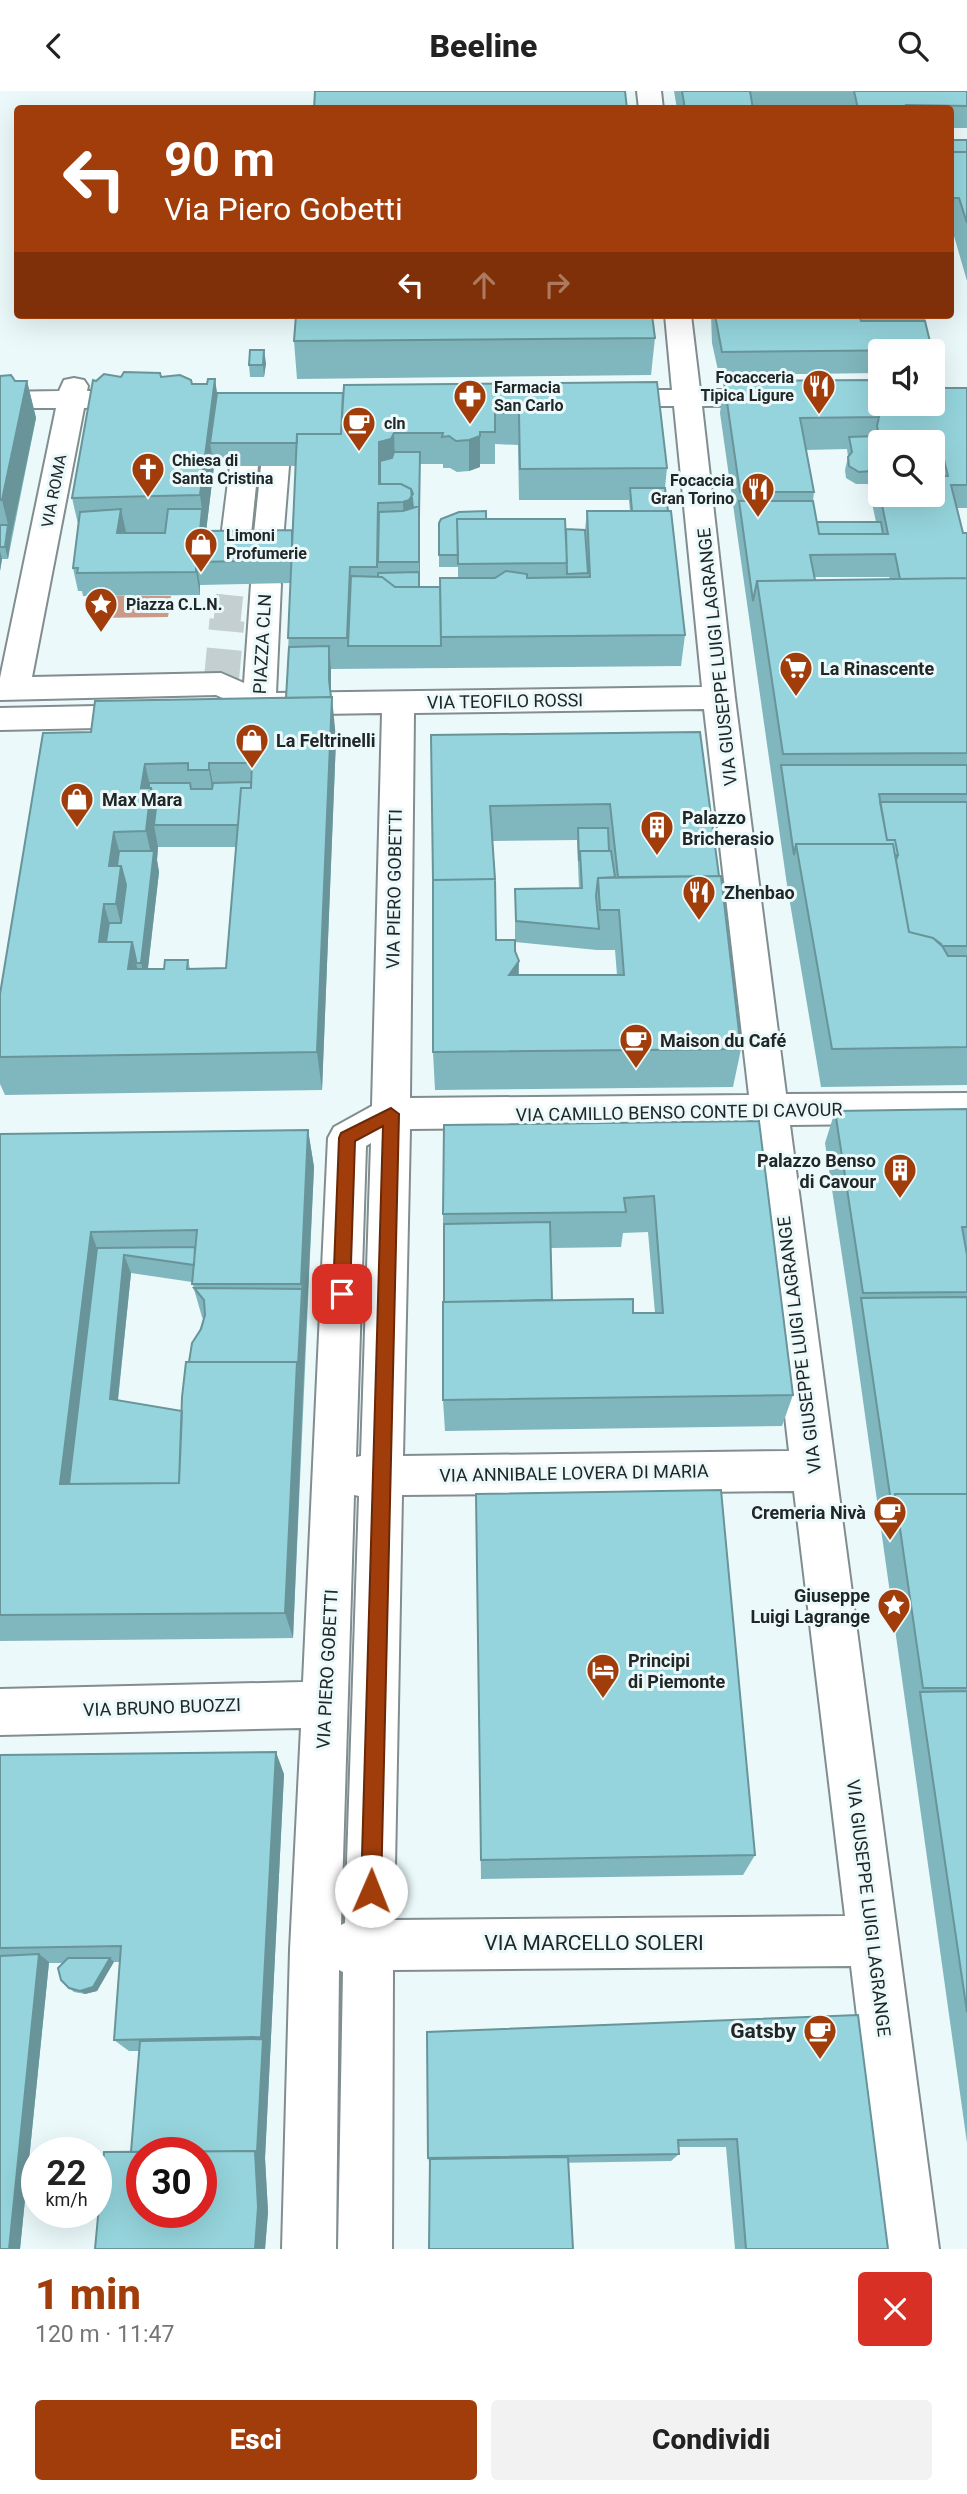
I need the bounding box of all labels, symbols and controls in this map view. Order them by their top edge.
icon: back [35,27,73,65]
text: Beeline [430,27,537,65]
icon: search [894,27,932,65]
text: 90 m [164,131,275,188]
icon: left [49,133,140,224]
text: Via Piero Gobetti [164,190,403,228]
icon: left [392,266,430,304]
icon: ahead [465,266,503,304]
icon: right [538,266,576,304]
map controls [868,339,945,507]
button: sound [868,339,945,416]
restaurant icon: Focacceria Tipica Ligure [800,367,838,416]
place label: Focacceria Tipica Ligure [700,368,794,405]
pharmacy icon: Farmacia San Carlo [451,377,489,426]
place label: Farmacia San Carlo [494,378,564,415]
cafe icon: cln [340,404,378,453]
place label: cln [384,414,406,433]
button: search [868,430,945,507]
church icon: Chiesa di Santa Cristina [129,450,167,499]
place label: Chiesa di Santa Cristina [172,451,274,488]
street label: VIA ROMA [38,452,71,529]
restaurant icon: Focaccia Gran Torino [739,470,777,519]
place label: Focaccia Gran Torino [651,471,734,508]
shop icon: Limoni Profumerie [182,525,220,574]
place label: Limoni Profumerie [226,526,307,563]
street label: VIA GIUSEPPE LUIGI LAGRANGE [693,527,741,787]
place icon: Piazza C.L.N. [82,585,120,634]
street label: PIAZZA CLN [249,593,275,695]
place label: Piazza C.L.N. [126,595,222,614]
supermarket icon: La Rinascente [777,649,815,698]
place label: La Rinascente [820,658,934,679]
street label: VIA TEOFILO ROSSI [427,689,583,713]
shop icon: La Feltrinelli [233,721,271,770]
place label: La Feltrinelli [276,730,376,751]
shop icon: Max Mara [58,780,96,829]
place label: Max Mara [102,789,183,810]
place label: Palazzo Bricherasio [682,807,774,849]
building icon: Palazzo Bricherasio [638,808,676,857]
street label: VIA PIERO GOBETTI [382,809,406,969]
restaurant icon: Zhenbao [680,873,718,922]
place label: Zhenbao [724,882,795,903]
cafe icon: Maison du Café [617,1021,655,1070]
place label: Maison du Café [660,1030,786,1051]
street label: VIA CAMILLO BENSO CONTE DI CAVOUR [515,1099,843,1125]
place label: Palazzo Benso di Cavour [757,1150,876,1192]
building icon: Palazzo Benso di Cavour [881,1151,919,1200]
street label: VIA GIUSEPPE LUIGI LAGRANGE [773,1215,825,1475]
pin [312,1264,372,1324]
icon: arrive [323,1275,361,1313]
street label: VIA ANNIBALE LOVERA DI MARIA [439,1460,709,1486]
cafe icon: Cremeria Nivà [871,1493,909,1542]
place label: Cremeria Nivà [751,1502,866,1523]
place label: Giuseppe Luigi Lagrange [750,1585,870,1627]
place icon: Giuseppe Luigi Lagrange [875,1586,913,1635]
street label: VIA PIERO GOBETTI [312,1589,342,1749]
place label: Principi di Piemonte [628,1650,725,1692]
hotel icon: Principi di Piemonte [584,1651,622,1700]
street label: VIA BRUNO BUOZZI [83,1694,241,1720]
street label: VIA GIUSEPPE LUIGI LAGRANGE [843,1778,895,2038]
position arrow [334,1854,408,1928]
street label: VIA MARCELLO SOLERI [484,1931,704,1955]
cafe icon: Gatsby [801,2012,839,2061]
place label: Gatsby [730,2019,796,2043]
speed limit sign: 30 [126,2137,217,2228]
text: 22 [46,2153,87,2194]
text: km/h [45,2189,88,2210]
text: 1 min [35,2270,141,2319]
button: close [858,2272,932,2346]
text: 120 m · 11:47 [35,2321,174,2348]
button: Esci [35,2400,477,2480]
button: Condividi [491,2400,932,2480]

